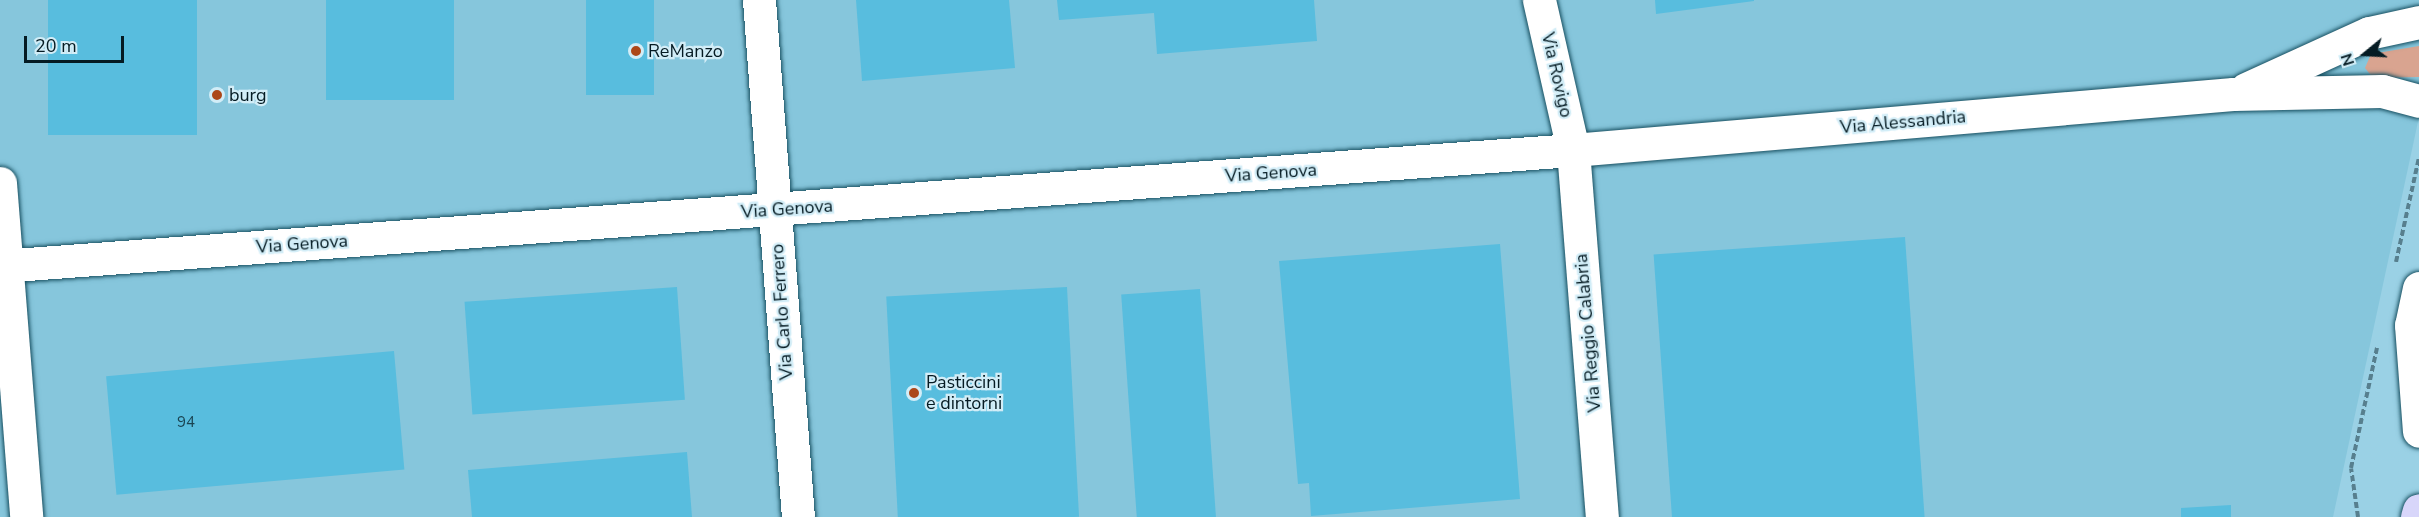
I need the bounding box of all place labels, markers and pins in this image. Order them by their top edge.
place label: ReManzo [648,40,723,62]
marker: ReManzo [629,44,643,58]
place label: burg [229,84,266,106]
marker: burg [210,88,224,102]
place label: Pasticcini e dintorni [926,372,1002,415]
marker: Pasticcini e dintorni [907,386,921,400]

